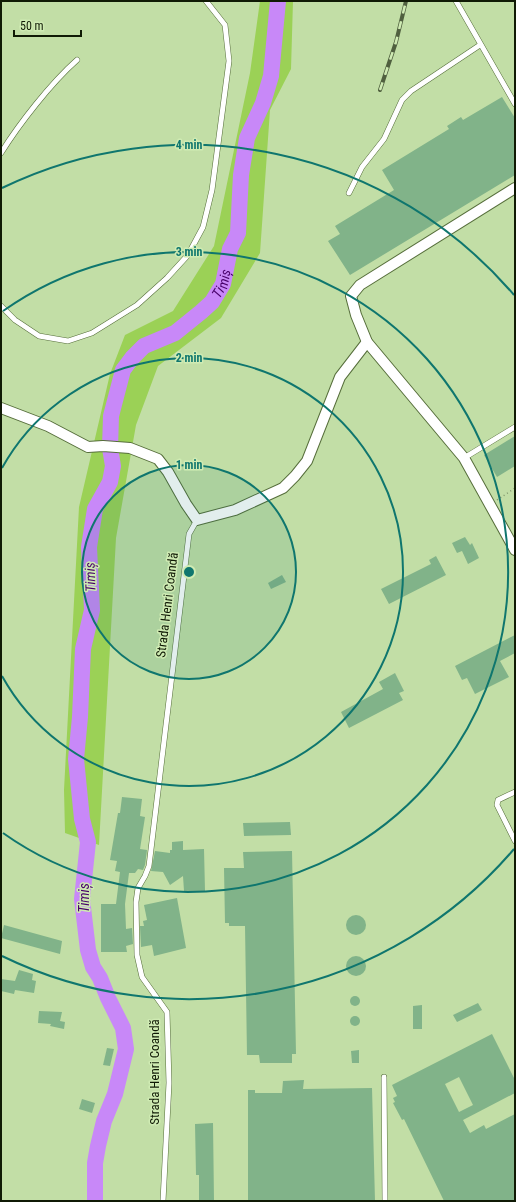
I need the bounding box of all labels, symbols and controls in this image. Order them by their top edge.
scale bar [14,12,81,38]
text: 50 m [20,19,44,33]
text: 4 min [176,138,202,152]
text: 3 min [176,245,202,259]
water label: Timiș [208,268,235,301]
text: 2 min [176,351,202,365]
text: 1 min [176,458,202,472]
street label: Strada Henri Coandă [153,552,181,658]
water label: Timiș [81,562,100,592]
centre of rings [182,565,196,579]
water label: Timiș [76,883,93,913]
street label: Strada Henri Coandă [147,1019,162,1125]

